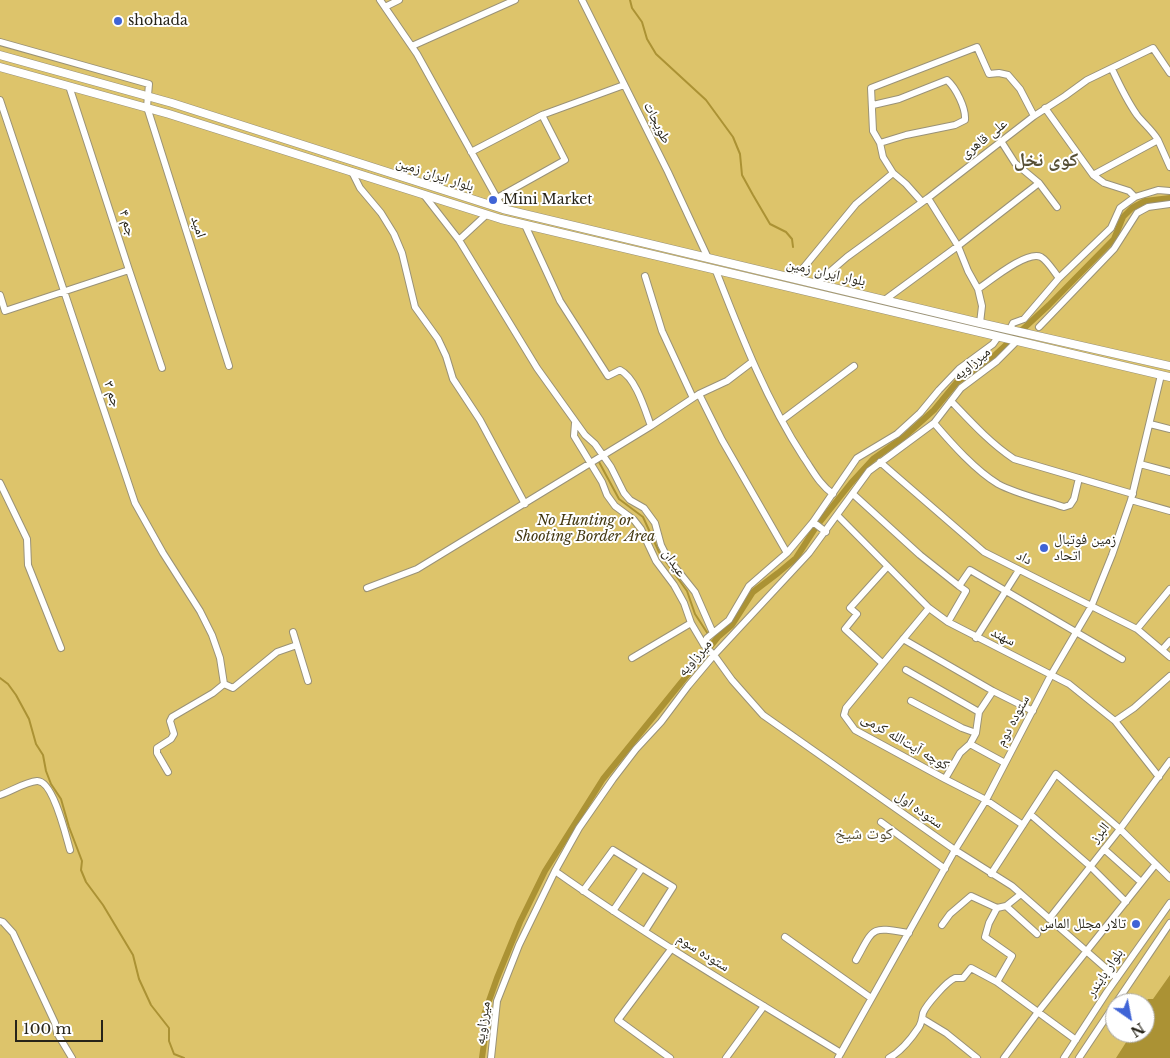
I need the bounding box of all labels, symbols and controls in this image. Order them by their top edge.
place label: shohada [128,13,188,29]
marker: shohada [112,15,124,27]
street label: طویجات [639,99,675,147]
street label: علی قاهری [957,115,1011,163]
district label: کوی نخل [1014,150,1078,172]
street label: بلوار ایران زمین [394,155,476,195]
place label: Mini Market [503,192,593,208]
marker: Mini Market [487,194,499,206]
street label: جم ۴ [115,208,139,238]
street label: امید [187,214,209,240]
street label: بلوار ایران زمین [785,256,867,290]
street label: میرزاویه [950,344,994,384]
street label: جم ۳ [100,379,124,409]
park label: No Hunting or Shooting Border Area [515,513,655,546]
place label: زمین فوتبال اتحاد [1054,532,1116,564]
marker: زمین فوتبال اتحاد [1038,542,1050,554]
street label: عیدان [659,546,689,580]
street label: داد [1014,547,1034,569]
street label: سهند [988,624,1018,650]
street label: میرزاویه [674,636,716,680]
street label: ستوده دوم [993,693,1033,749]
street label: کوچه آیت‌الله کرمی [858,710,952,774]
street label: ستوده اول [892,787,946,833]
street label: البرز [1087,819,1113,847]
district label: کوت شیخ [835,824,893,844]
place label: تالار مجلل الماس [1040,916,1126,932]
marker: تالار مجلل الماس [1130,918,1142,930]
street label: ستوده سوم [674,930,732,976]
street label: بلوار بایندر [1083,946,1127,1000]
north arrow [1105,993,1155,1043]
street label: میرزاویه [472,1000,494,1046]
scale bar [18,1010,105,1042]
text: 100 m [23,1019,72,1038]
text: N [1127,1019,1148,1041]

